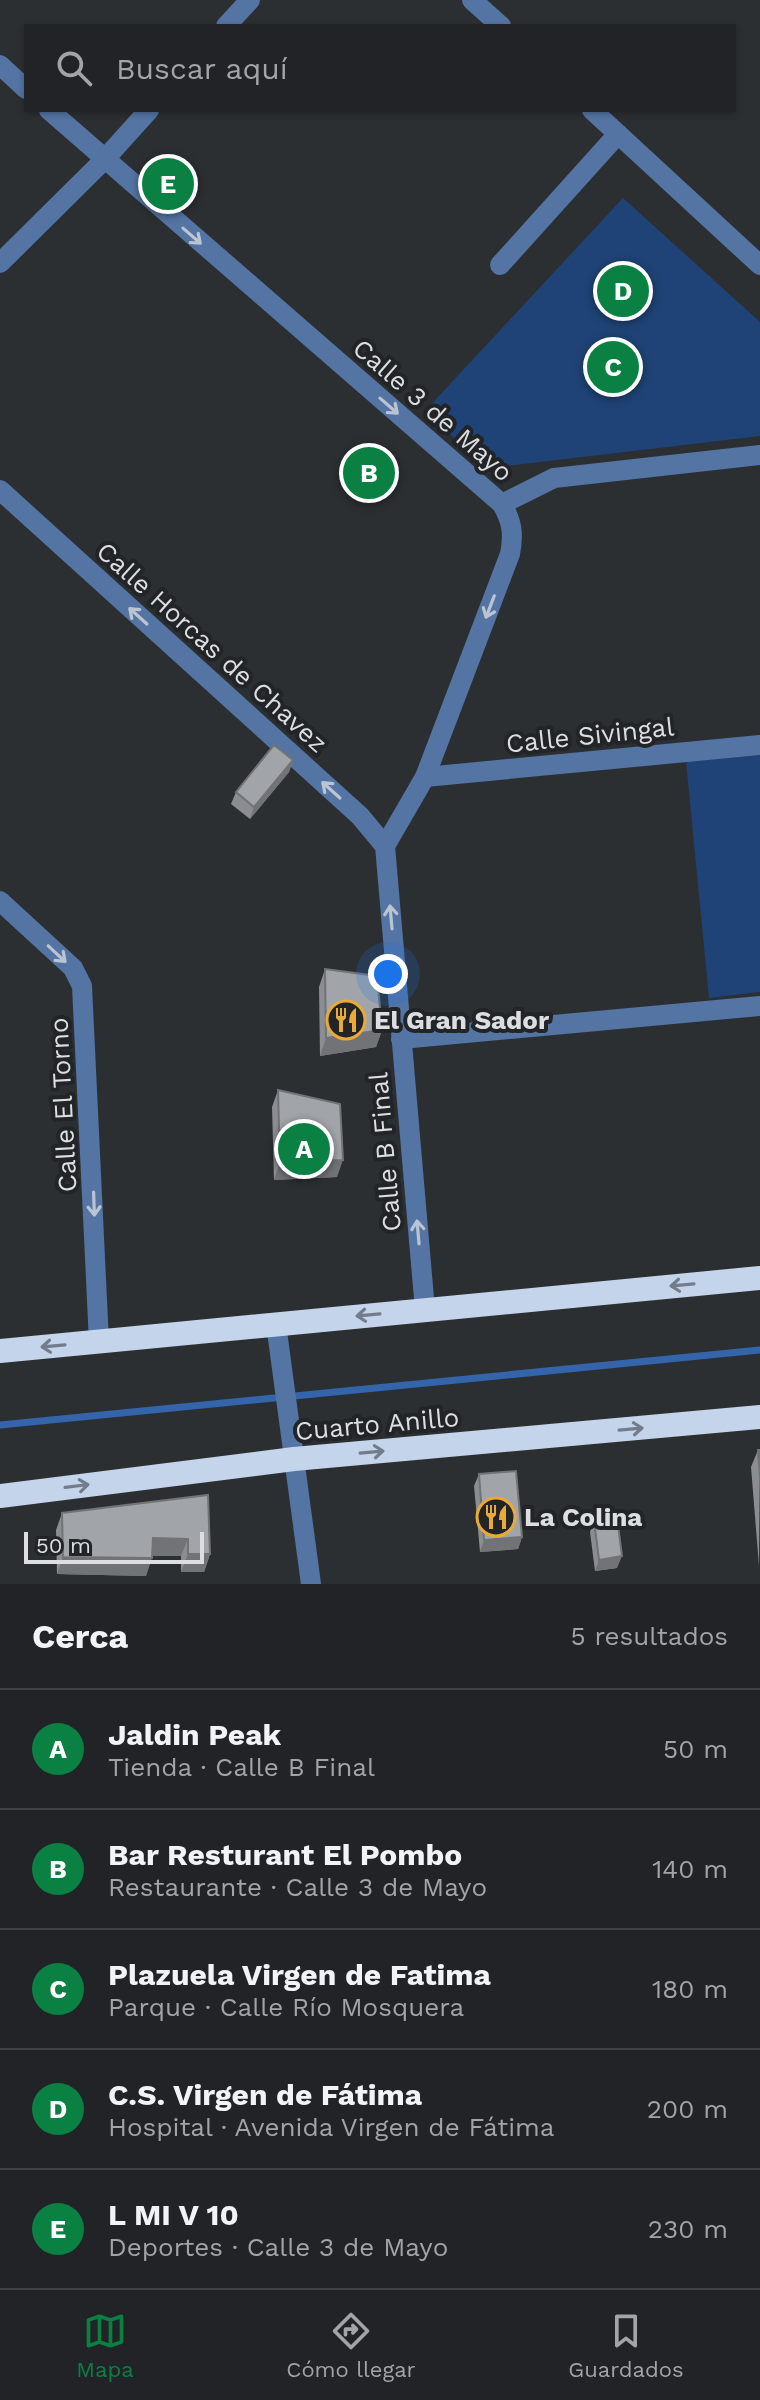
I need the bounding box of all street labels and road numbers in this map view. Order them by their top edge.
street label: Calle 3 de Mayo [347,333,519,487]
street label: Calle Horcas de Chavez [91,536,333,758]
street label: Calle Sivingal [504,711,676,759]
street label: Calle El Torno [43,1017,83,1193]
street label: Calle B Final [363,1071,407,1233]
street label: Cuarto Anillo [294,1402,460,1446]

